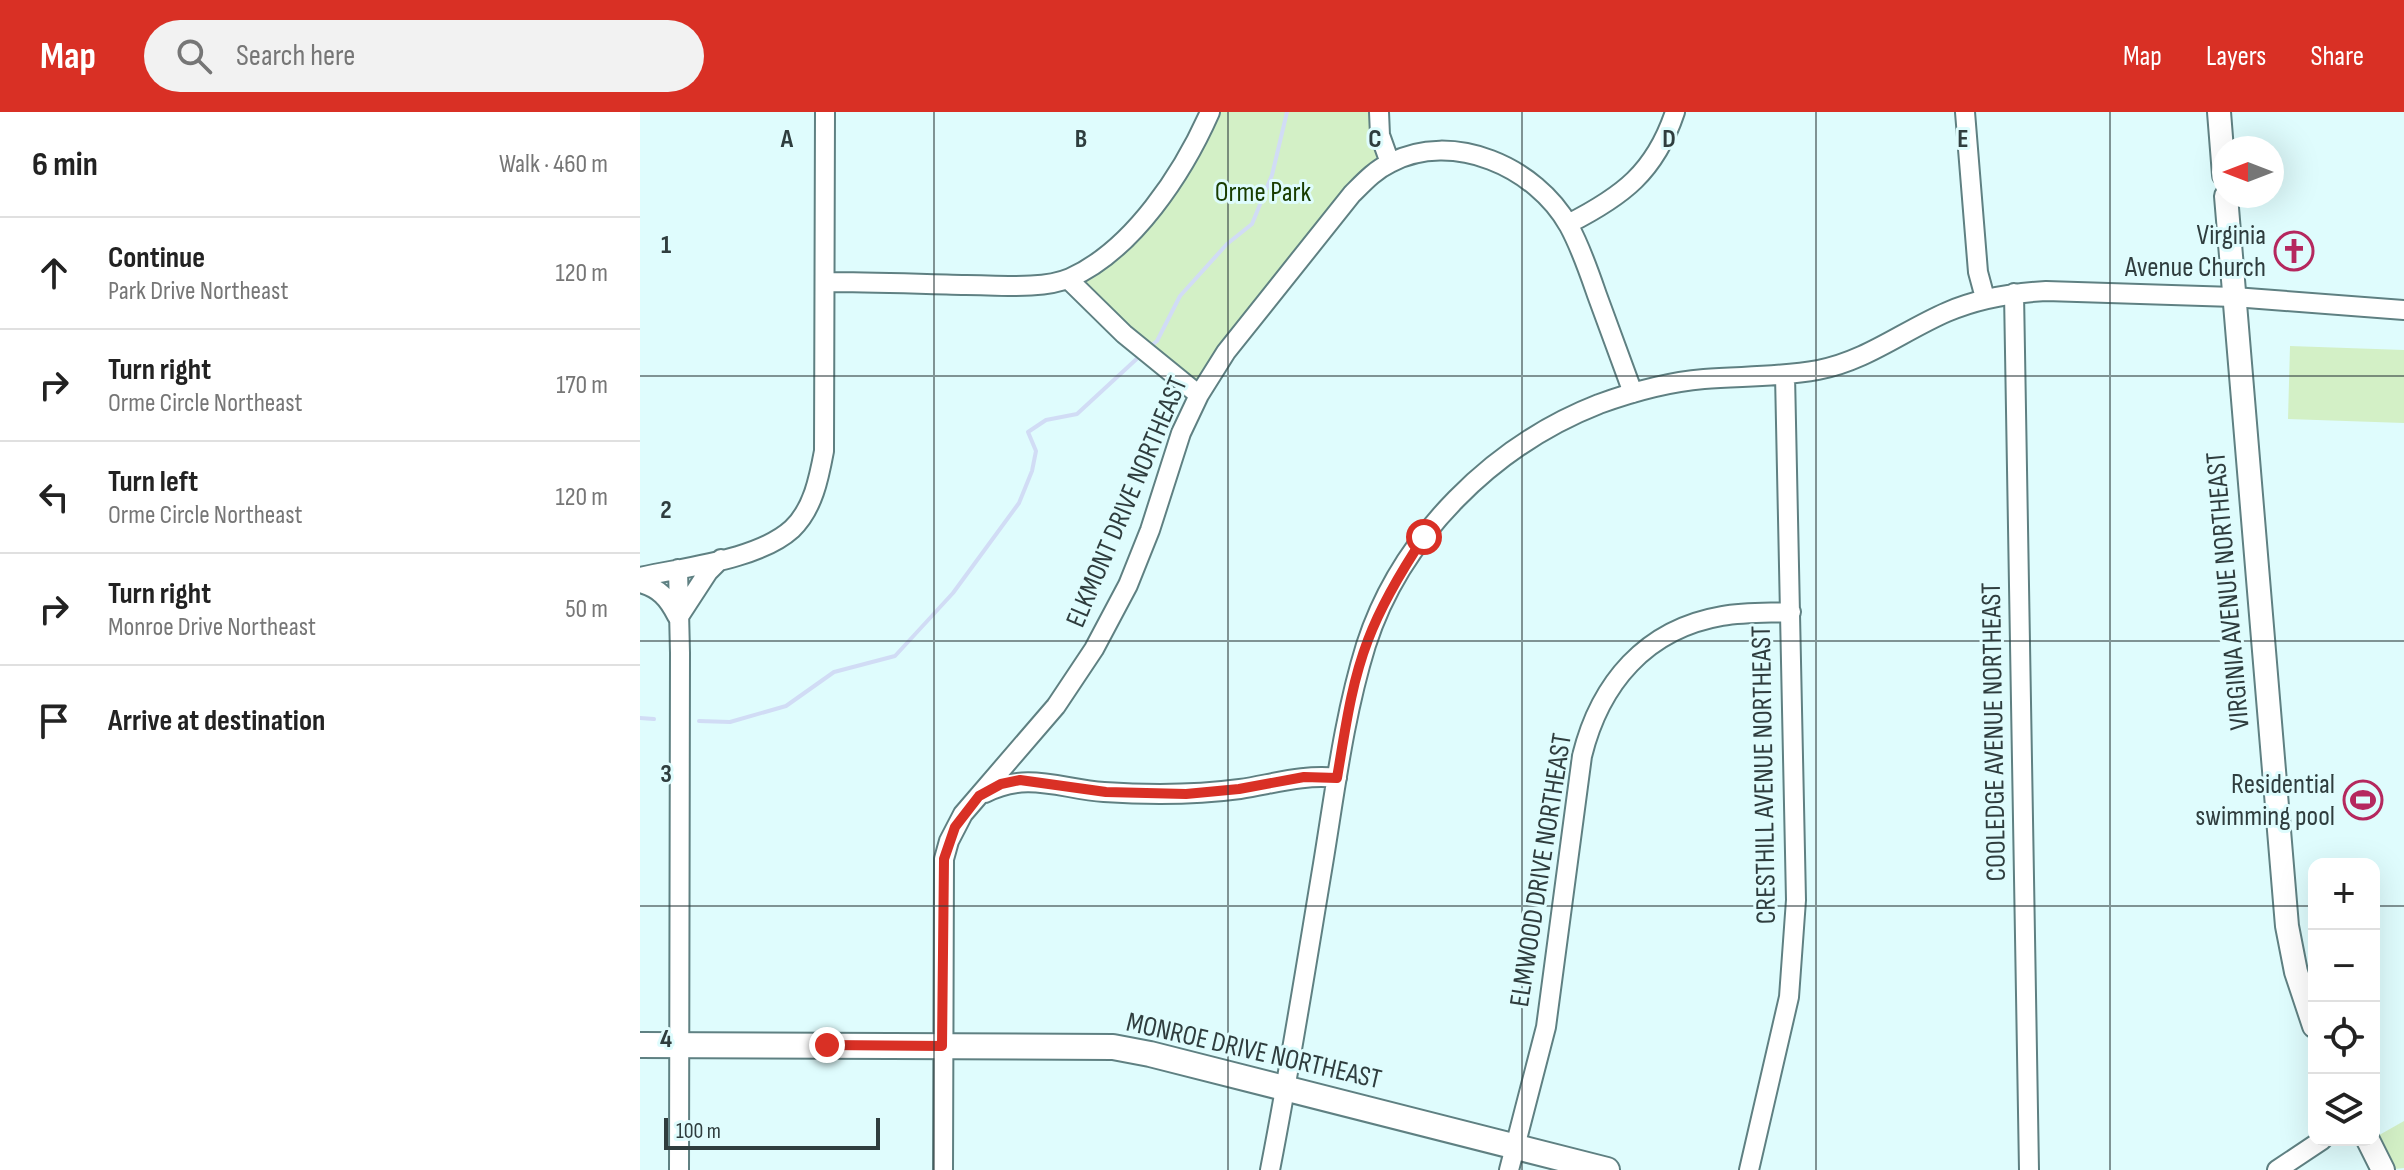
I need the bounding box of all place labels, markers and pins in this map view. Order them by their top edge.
place label: Virginia Avenue Church [2124,219,2266,284]
church icon: Virginia Avenue Church [2273,230,2315,272]
place label: Residential swimming pool [2195,768,2335,833]
sports icon: Residential swimming pool [2342,779,2384,821]

